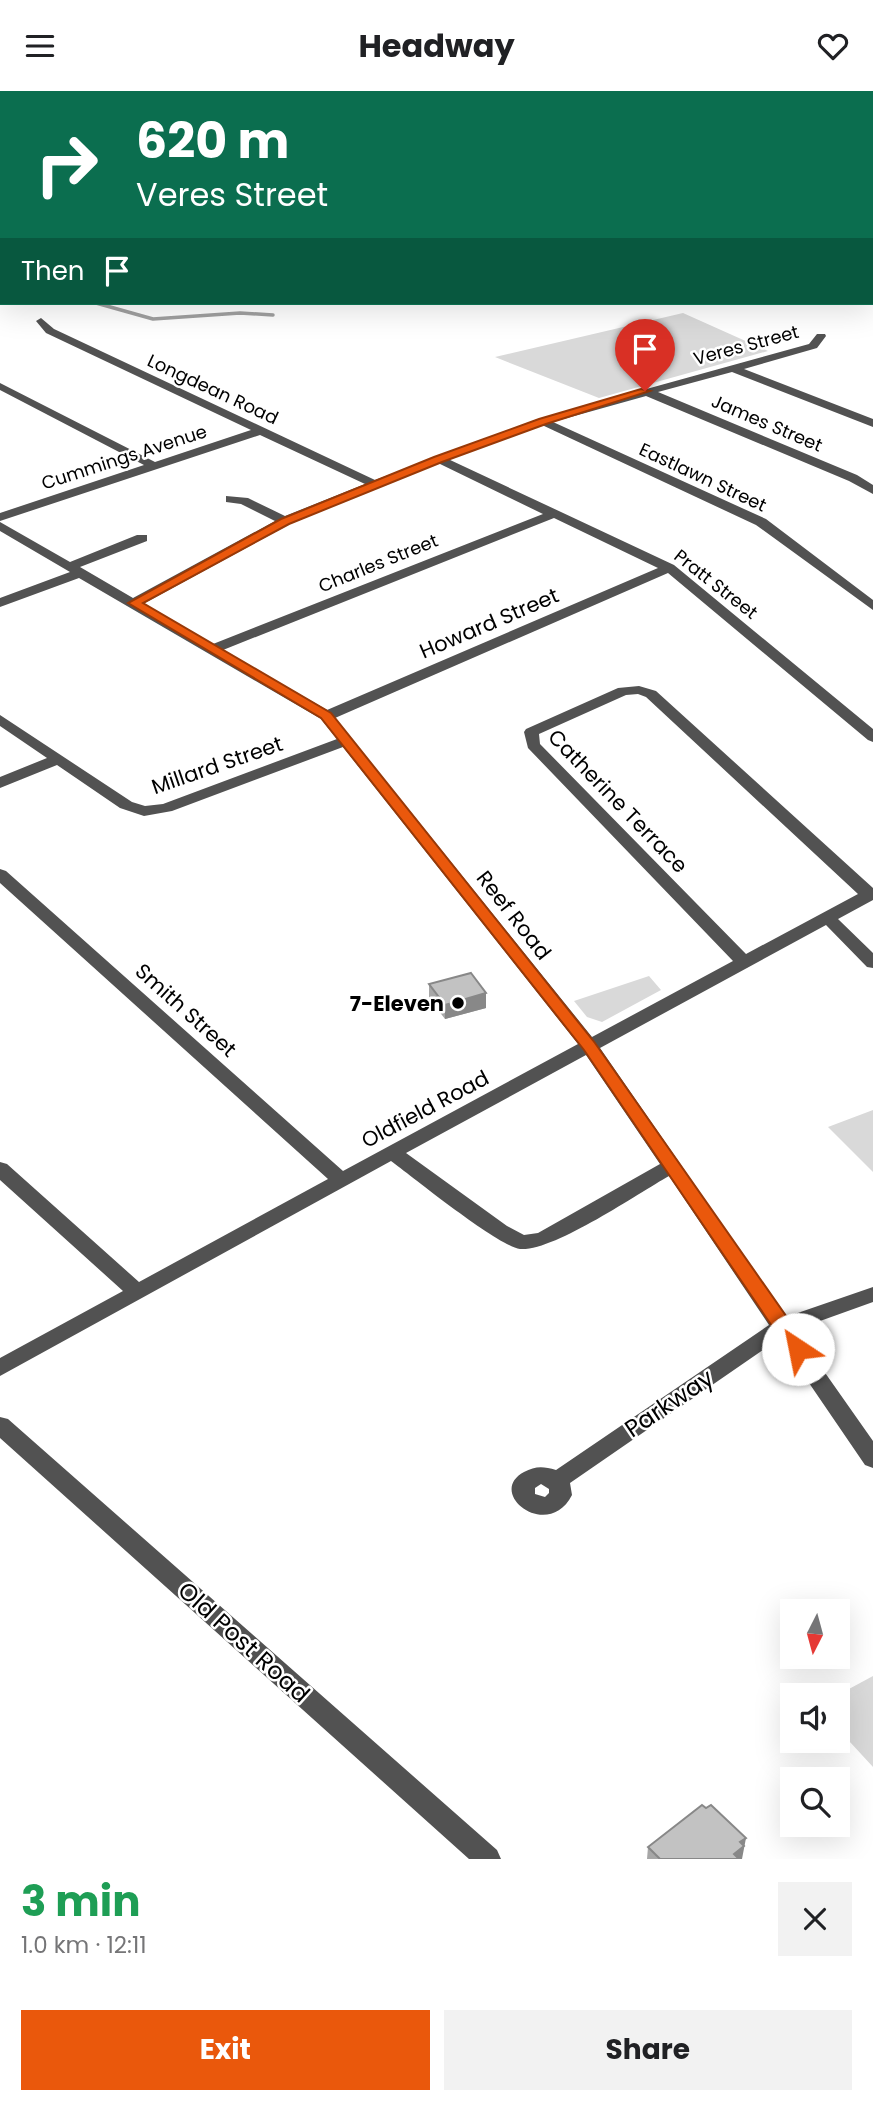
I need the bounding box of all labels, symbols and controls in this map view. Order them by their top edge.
text: Headway [358,23,515,68]
icon: menu [21,27,59,65]
icon: heart [814,27,852,65]
text: 620 m [136,107,289,175]
icon: right [21,119,112,210]
text: Veres Street [136,172,328,217]
icon: arrive [98,252,136,290]
text: Then [21,253,84,289]
pin [615,319,675,391]
street label: Veres Street [691,319,801,371]
icon: arrive [626,330,664,368]
street label: Longdean Road [144,348,282,430]
street label: James Street [708,388,826,458]
street label: Cummings Avenue [38,418,210,496]
street label: Eastlawn Street [635,437,771,517]
street label: Charles Street [315,528,441,598]
street label: Pratt Street [669,543,763,625]
street label: Howard Street [415,581,563,665]
street label: Catherine Terrace [542,723,694,879]
street label: Millard Street [148,729,286,801]
street label: Reef Road [470,864,558,966]
street label: Smith Street [129,957,243,1063]
place label: 7-Eleven [350,989,444,1018]
marker: 7-Eleven [450,995,466,1011]
street label: Oldfield Road [356,1063,494,1155]
position arrow [761,1312,835,1386]
street label: Parkway [618,1361,720,1445]
street label: Old Post Road [171,1574,317,1710]
north arrow [780,1599,850,1669]
map controls [780,1599,850,1837]
button: sound [780,1683,850,1753]
button: search [780,1767,850,1837]
text: 3 min [21,1872,141,1931]
button: close [778,1882,852,1956]
text: 1.0 km · 12:11 [21,1929,147,1961]
button: Exit [21,2010,430,2090]
button: Share [444,2010,852,2090]

